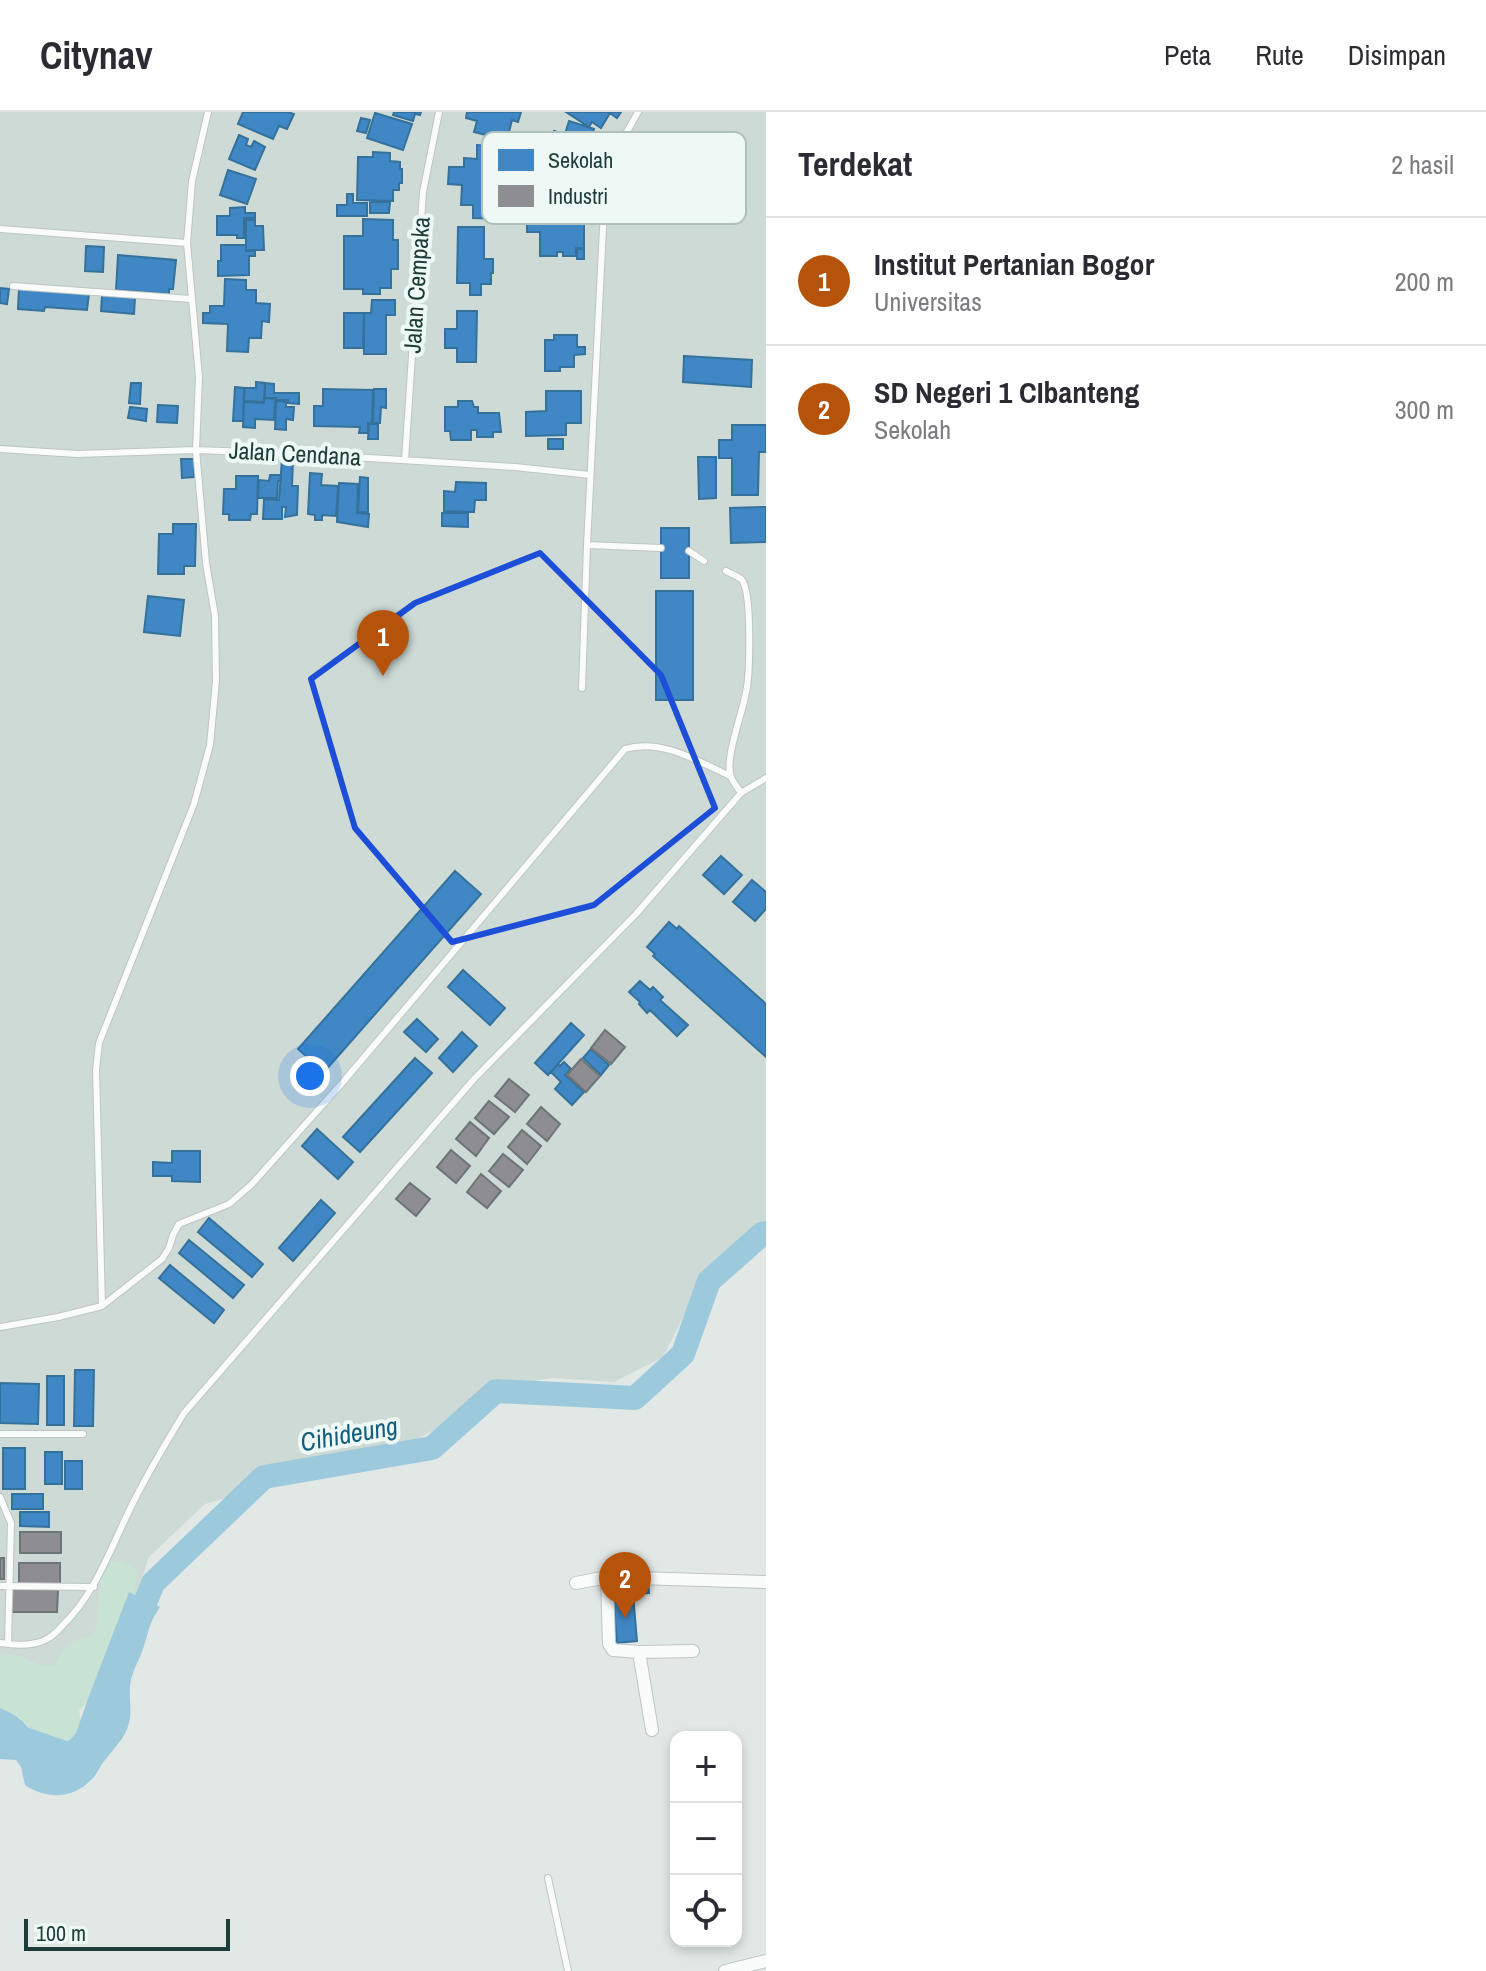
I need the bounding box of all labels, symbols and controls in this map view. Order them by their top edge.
text: Citynav [40,30,153,81]
text: Peta [1164,36,1211,74]
text: Rute [1255,36,1304,74]
text: Disimpan [1348,36,1446,74]
legend [482,132,746,224]
text: Terdekat [798,141,912,187]
text: Sekolah [548,145,613,175]
text: 2 hasil [1391,147,1454,182]
text: Industri [548,181,608,211]
street label: Jalan Cempaka [395,216,437,354]
text: Institut Pertanian Bogor [874,244,1154,284]
text: 1 [818,264,830,299]
text: 200 m [1395,264,1454,299]
text: Universitas [874,284,982,319]
text: SD Negeri 1 CIbanteng [874,372,1139,412]
text: 2 [818,392,830,427]
text: 300 m [1395,392,1454,427]
text: Sekolah [874,412,951,447]
street label: Jalan Cendana [228,434,362,472]
pin: 1 [357,610,409,676]
your location [290,1056,330,1096]
water label: Cihideung [297,1408,401,1459]
pin: 2 [599,1552,651,1618]
map controls [670,1731,742,1947]
button: + [670,1731,742,1803]
button: − [670,1803,742,1875]
button: locate [670,1875,742,1947]
scale bar [24,1915,230,1951]
text: 100 m [36,1918,86,1948]

